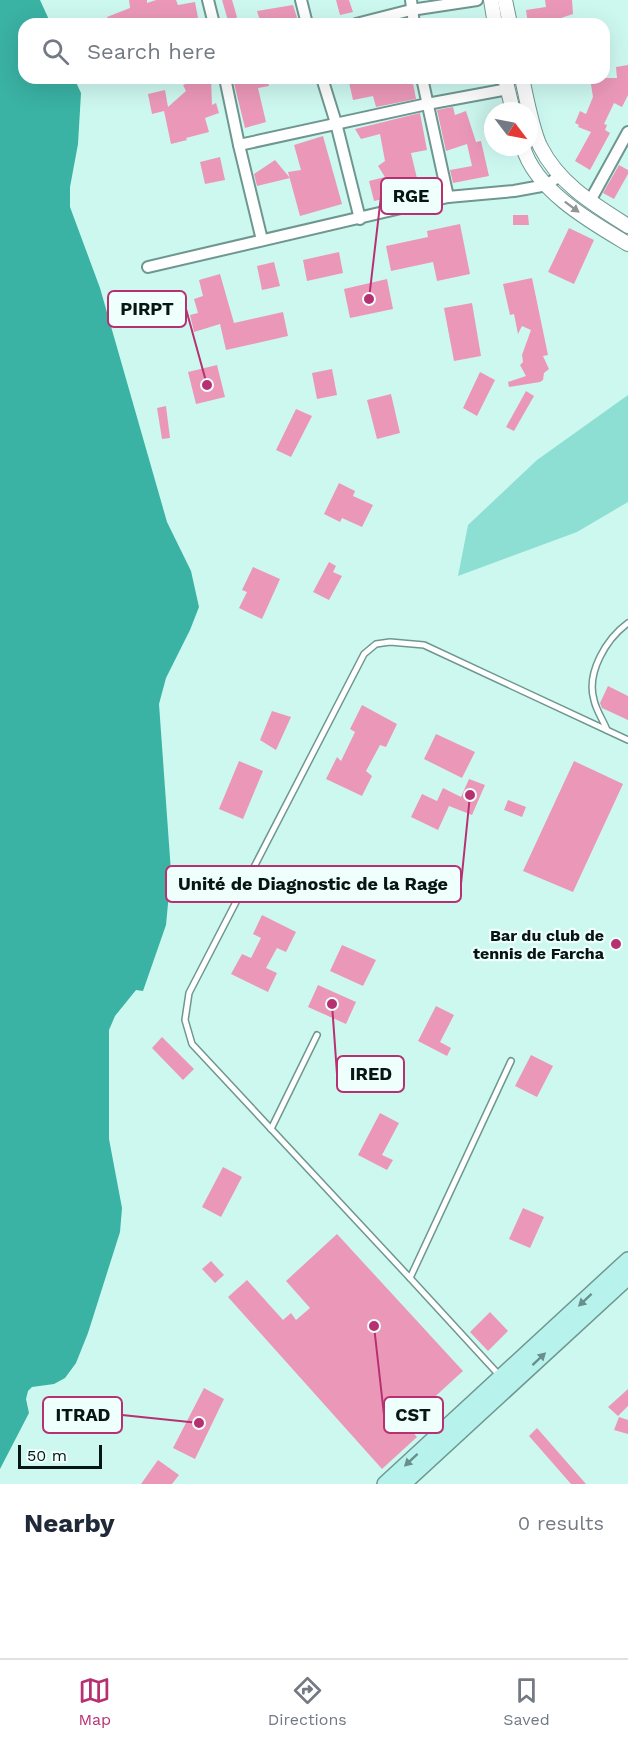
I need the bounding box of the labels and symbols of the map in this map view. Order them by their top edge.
north arrow [484,102,538,156]
callout: RGE [381,178,442,214]
text: RGE [393,185,429,206]
one-way arrow [565,201,580,213]
callout: PIRPT [108,291,186,327]
text: PIRPT [120,298,174,319]
callout: Unité de Diagnostic de la Rage [166,866,461,902]
text: Unité de Diagnostic de la Rage [178,873,448,894]
place label: Bar du club de tennis de Farcha [473,926,605,963]
marker: Bar du club de tennis de Farcha [609,937,623,951]
callout: IRED [337,1056,404,1092]
text: IRED [350,1063,392,1084]
one-way arrow [578,1292,592,1306]
one-way arrow [531,1352,546,1366]
callout: ITRAD [43,1397,122,1433]
callout: CST [384,1397,443,1433]
text: ITRAD [56,1404,111,1425]
text: CST [395,1404,431,1425]
scale bar [18,1442,102,1470]
one-way arrow [404,1453,419,1466]

